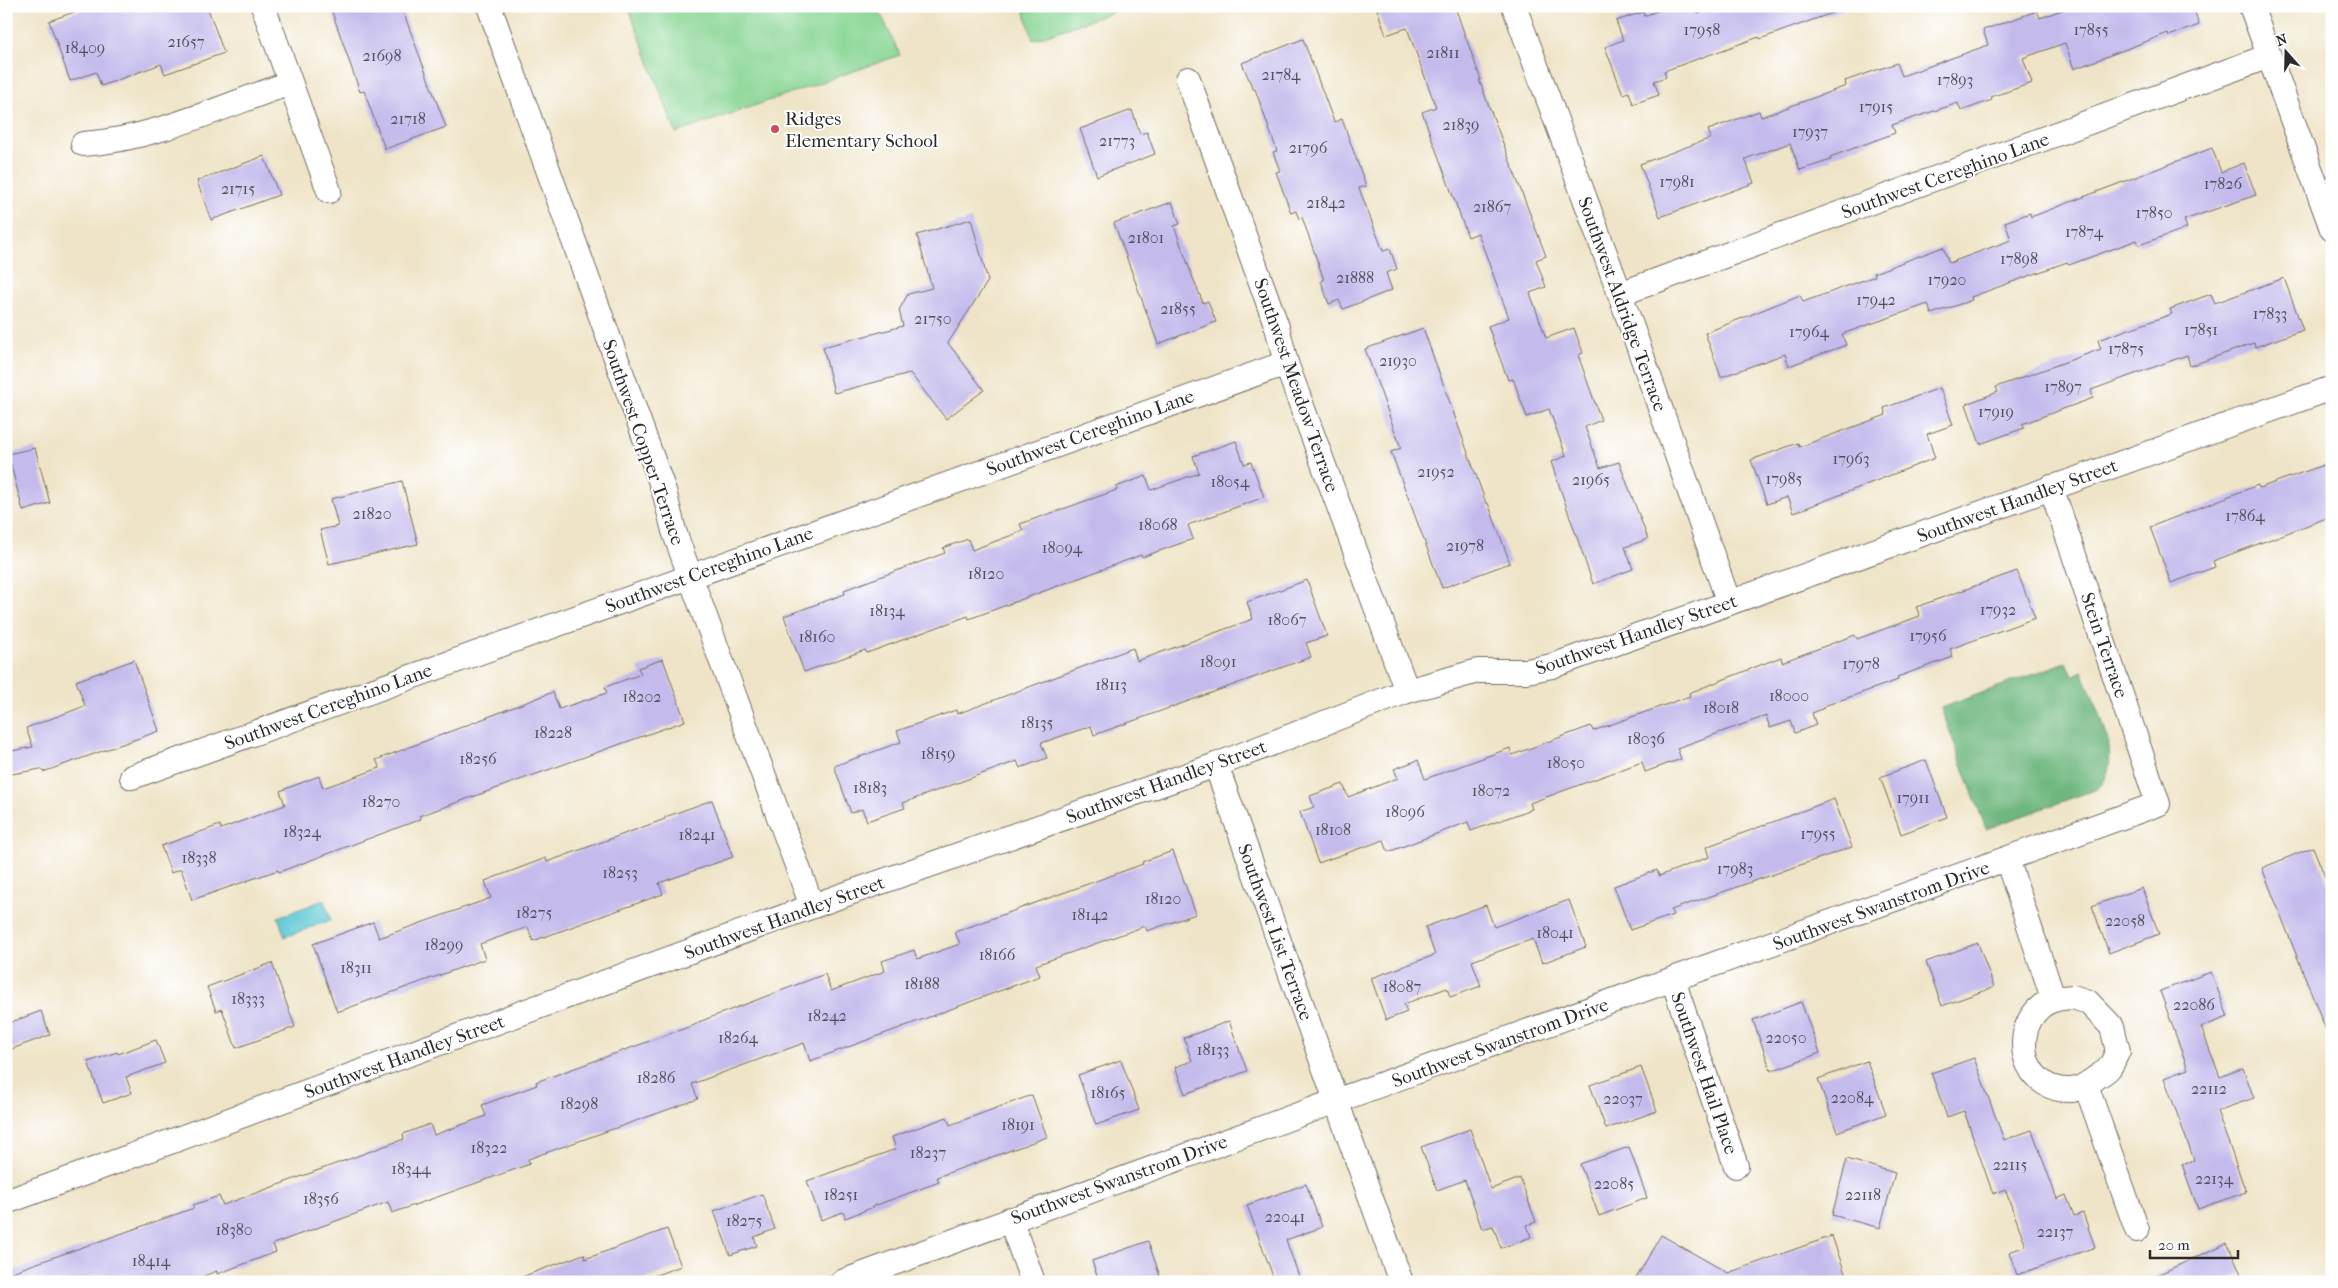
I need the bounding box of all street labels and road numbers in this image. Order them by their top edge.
street label: Southwest Cereghino Lane [1839,128,2052,224]
street label: Southwest Aldridge Terrace [1573,194,1671,415]
street label: Southwest Meadow Terrace [1249,276,1343,495]
street label: Southwest Copper Terrace [597,337,689,548]
street label: Southwest Cereghino Lane [984,385,1197,481]
street label: Southwest Handley Street [1914,454,2121,547]
street label: Southwest Cereghino Lane [603,522,816,618]
street label: Southwest Handley Street [1533,590,1740,680]
street label: Stein Terrace [2076,590,2132,701]
street label: Southwest Cereghino Lane [222,659,435,755]
street label: Southwest Handley Street [1063,735,1270,828]
street label: Southwest List Terrace [1233,841,1317,1024]
street label: Southwest Swanstrom Drive [1770,856,1993,955]
street label: Southwest Handley Street [681,871,888,964]
street label: Southwest Hail Place [1666,989,1742,1157]
street label: Southwest Swanstrom Drive [1389,993,1612,1092]
street label: Southwest Handley Street [301,1010,508,1103]
street label: Southwest Swanstrom Drive [1008,1130,1231,1229]

